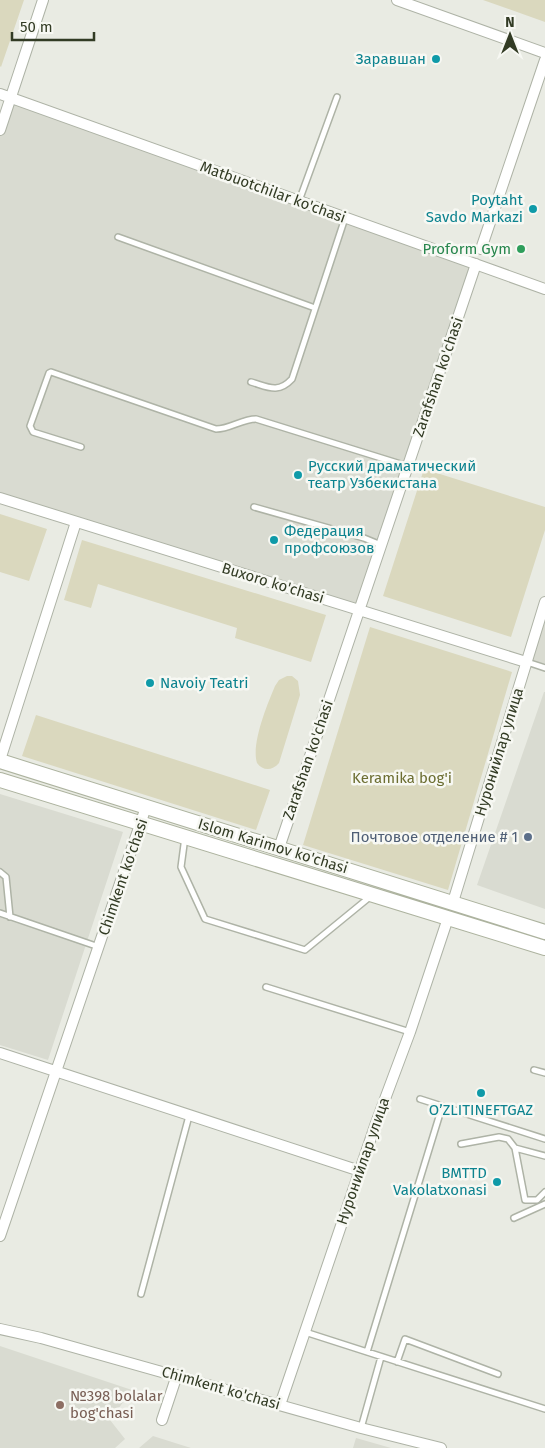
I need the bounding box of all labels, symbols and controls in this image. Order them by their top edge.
scale bar [12,10,95,42]
north arrow [485,10,535,60]
text: N [505,14,515,31]
text: 50 m [20,18,53,36]
place label: Заравшан [356,50,426,68]
marker: Заравшан [430,53,442,65]
street label: Matbuotchilar ko'chasi [198,157,348,227]
place label: Poytaht Savdo Markazi [426,191,524,226]
marker: Poytaht Savdo Markazi [527,203,539,215]
place label: Proform Gym [423,240,511,258]
marker: Proform Gym [515,243,527,255]
street label: Zarafshan ko'chasi [409,315,467,439]
place label: Русский драматический театр Узбекистана [308,457,476,492]
marker: Русский драматический театр Узбекистана [292,469,304,481]
place label: Федерация профсоюзов [284,522,374,557]
marker: Федерация профсоюзов [268,534,280,546]
street label: Buxoro ko'chasi [220,559,326,607]
place label: Navoiy Teatri [160,674,248,692]
marker: Navoiy Teatri [144,677,156,689]
street label: Нуронийлар улица [471,685,527,819]
street label: Zarafshan ko'chasi [279,698,337,822]
park label: Keramika bog'i [352,769,452,787]
street label: Islom Karimov ko'chasi [196,815,350,877]
street label: Chimkent ko'chasi [95,816,151,938]
place label: Почтовое отделение # 1 [351,828,518,846]
marker: Почтовое отделение # 1 [522,831,534,843]
marker: O’ZLITINEFTGAZ [475,1087,487,1099]
street label: Нуронийлар улица [333,1095,393,1227]
place label: O’ZLITINEFTGAZ [429,1101,533,1119]
place label: BMTTD Vakolatxonasi [393,1164,487,1199]
marker: BMTTD Vakolatxonasi [491,1176,503,1188]
street label: Chimkent ko'chasi [160,1362,282,1414]
place label: №398 bolalar bog'chasi [70,1387,163,1422]
marker: №398 bolalar bog'chasi [54,1399,66,1411]

